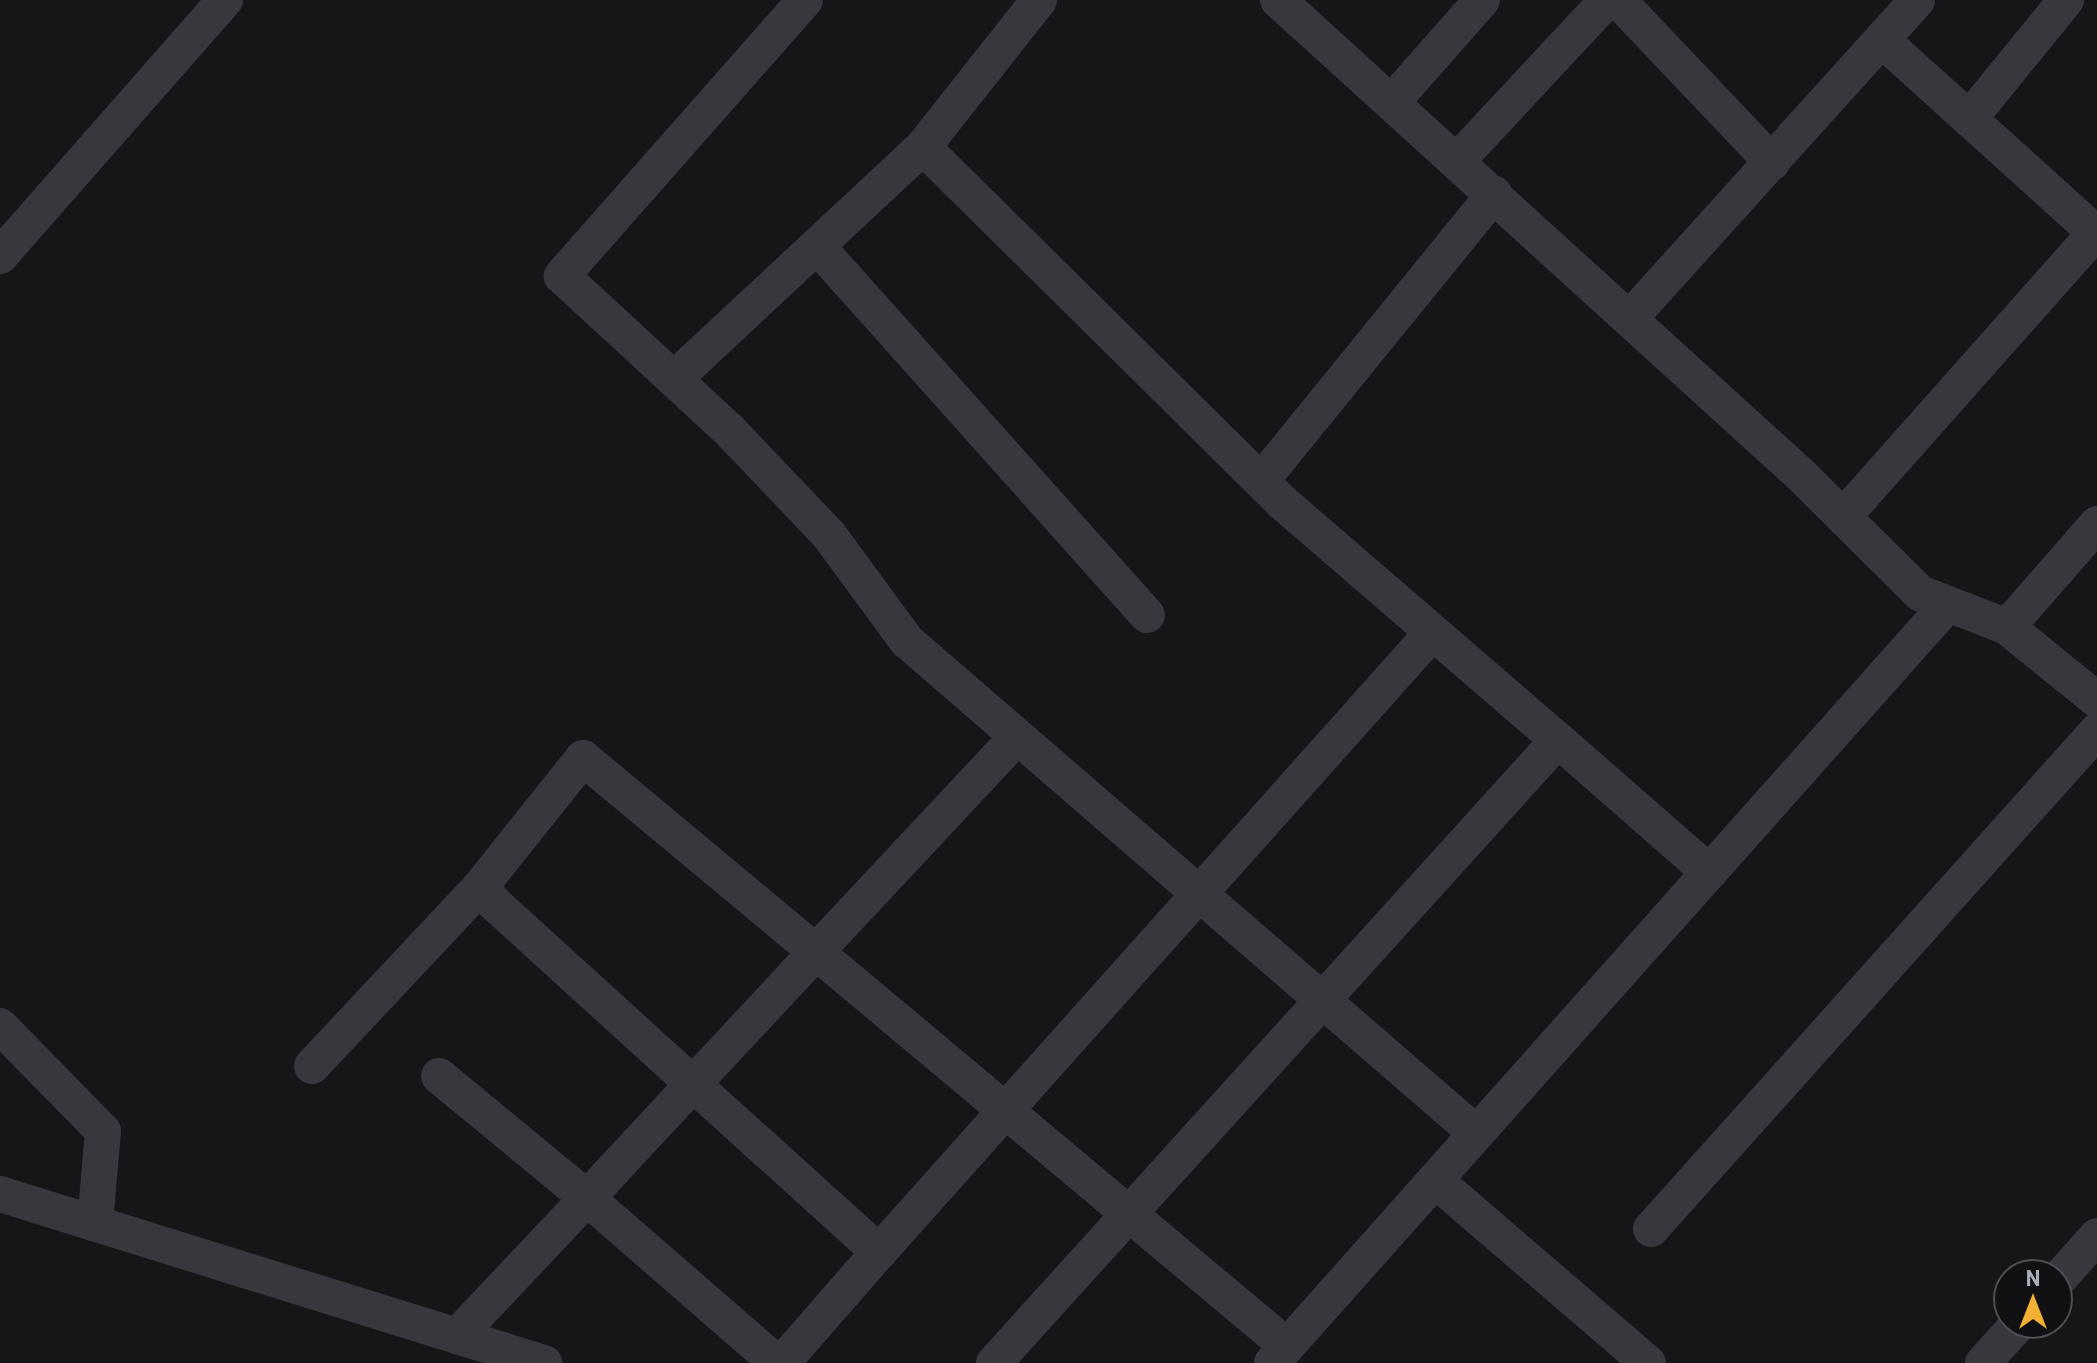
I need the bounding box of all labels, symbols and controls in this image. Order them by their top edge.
north arrow [1993,1259,2073,1339]
text: N [2026,1264,2040,1290]

